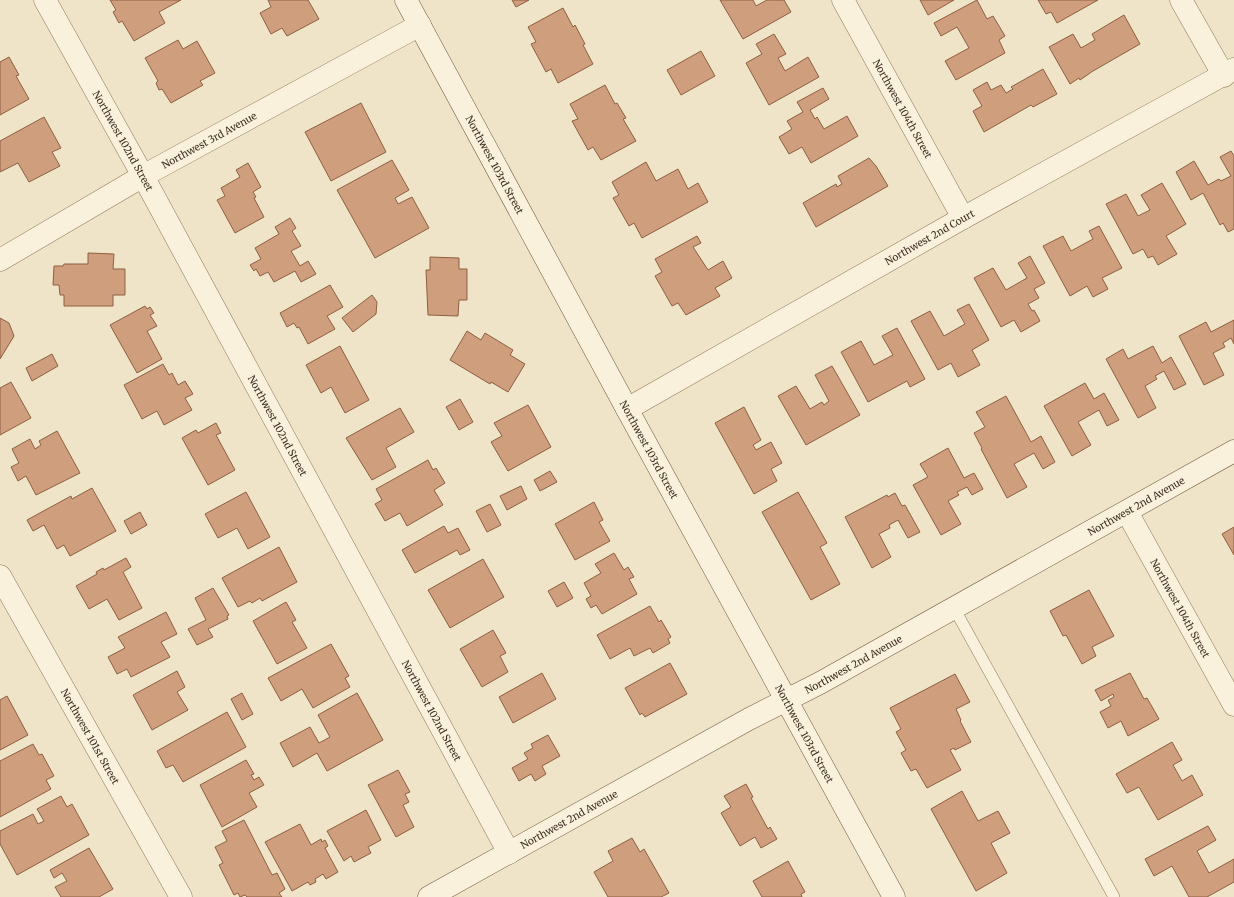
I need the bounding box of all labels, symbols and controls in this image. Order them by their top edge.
street label: Northwest 104th Street [870,57,935,161]
street label: Northwest 102nd Street [90,88,156,194]
street label: Northwest 3rd Avenue [159,109,259,172]
street label: Northwest 103rd Street [463,113,526,216]
street label: Northwest 2nd Court [883,207,977,268]
street label: Northwest 102nd Street [245,373,310,479]
street label: Northwest 103rd Street [617,398,681,501]
street label: Northwest 2nd Avenue [1085,474,1187,539]
street label: Northwest 104th Street [1147,557,1213,660]
street label: Northwest 2nd Avenue [803,632,904,697]
street label: Northwest 102nd Street [399,658,464,764]
street label: Northwest 103rd Street [772,683,836,785]
street label: Northwest 101st Street [58,686,122,787]
street label: Northwest 2nd Avenue [518,787,620,852]

